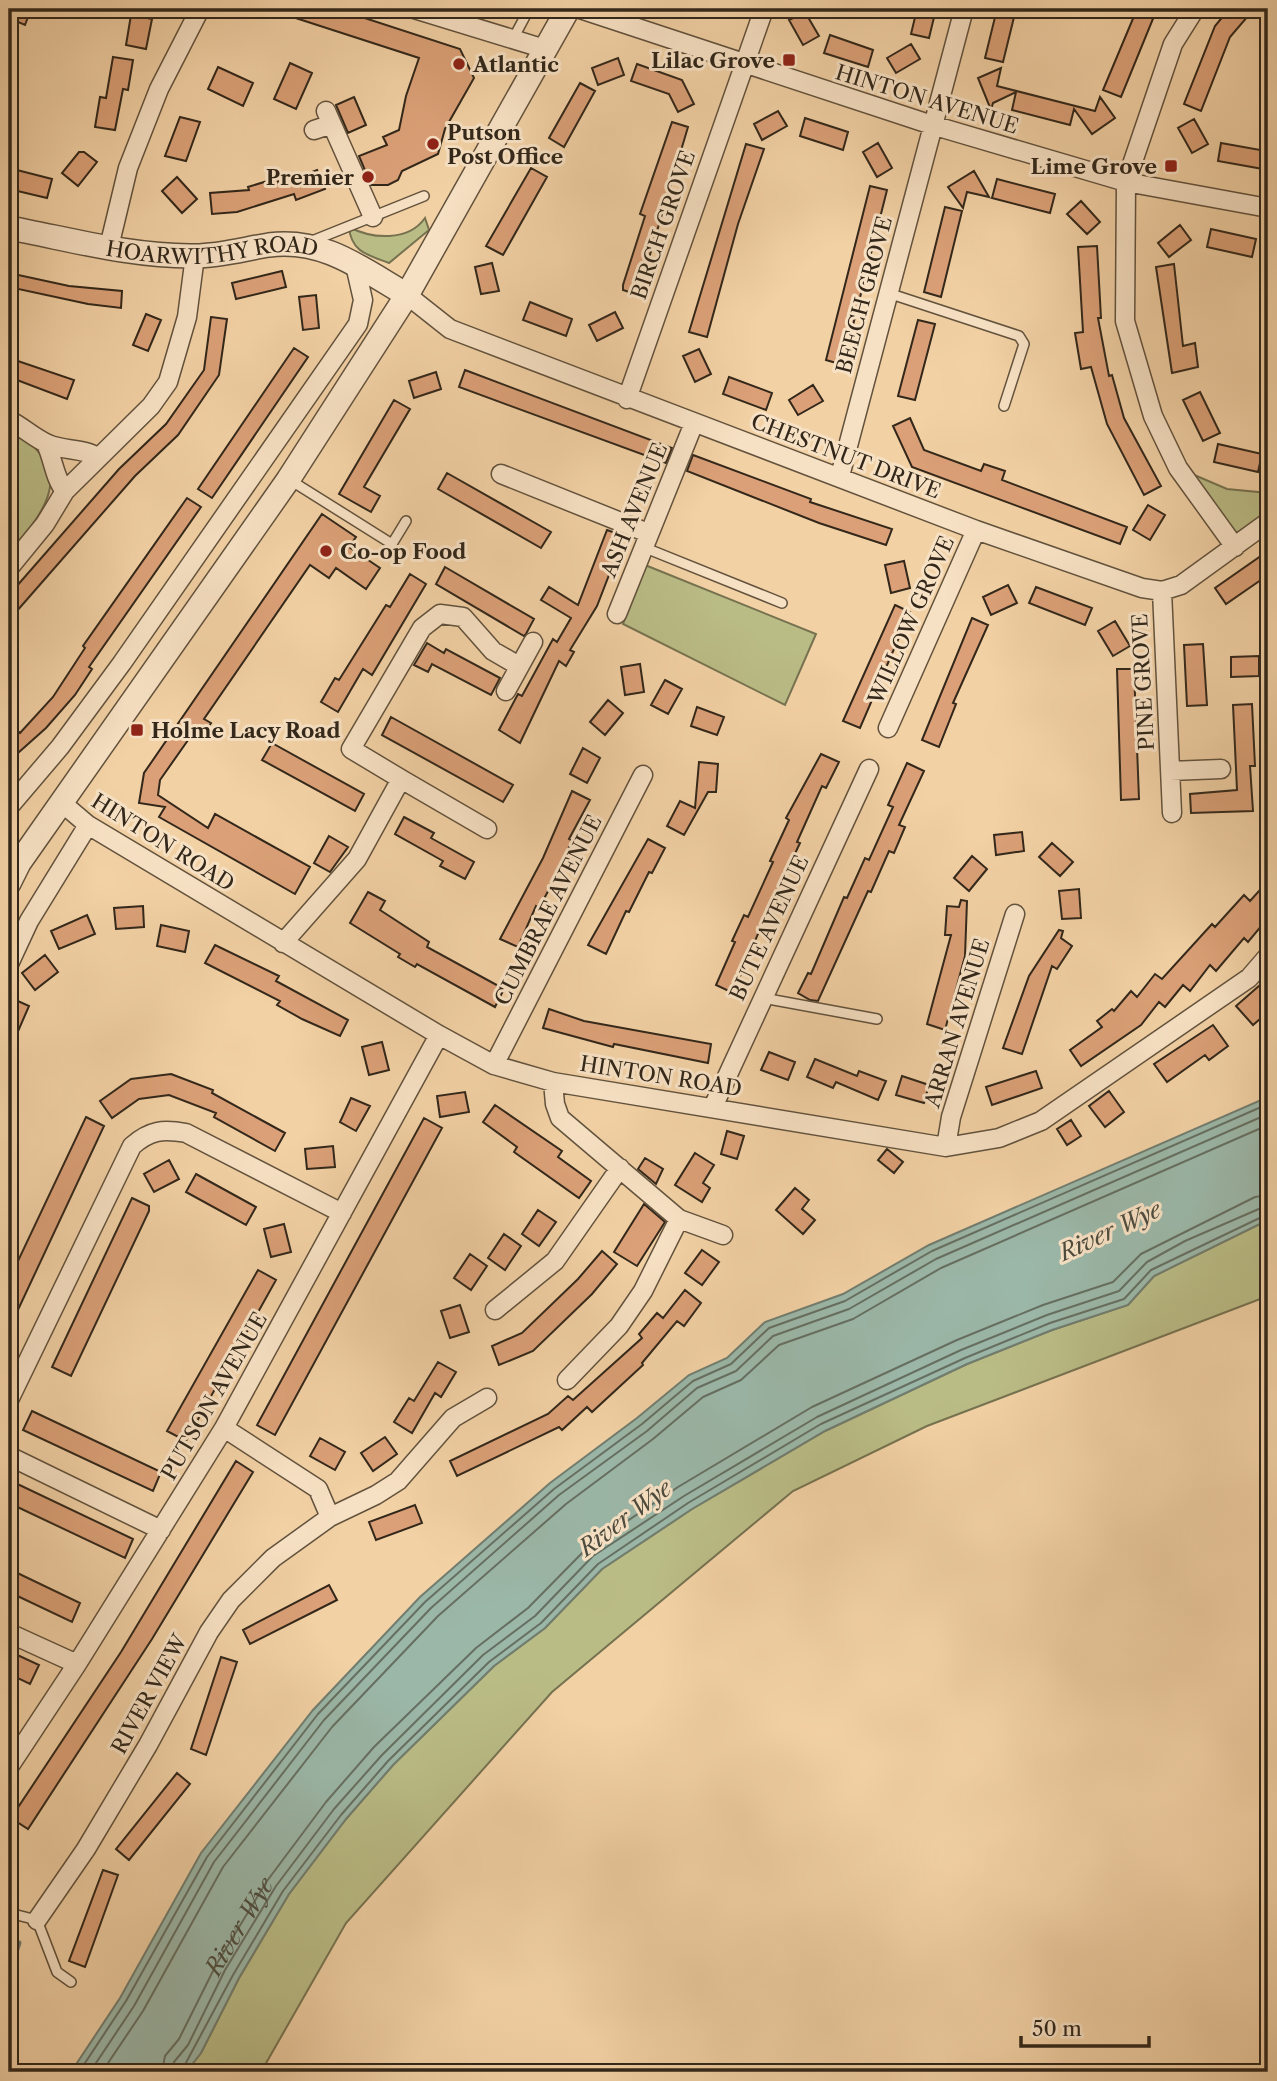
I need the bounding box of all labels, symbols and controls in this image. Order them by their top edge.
place label: Lilac Grove [651,48,775,73]
place label: Atlantic [472,52,559,77]
marker: Lilac Grove [781,52,797,68]
marker: Atlantic [451,56,467,72]
street label: HINTON AVENUE [833,59,1021,139]
place label: Putson Post Office [447,120,563,169]
marker: Putson Post Office [425,136,441,152]
street label: BIRCH GROVE [626,147,700,303]
place label: Lime Grove [1031,154,1157,179]
marker: Lime Grove [1163,158,1179,174]
place label: Premier [266,165,355,190]
marker: Premier [360,169,376,185]
street label: BEECH GROVE [831,214,897,376]
street label: HOARWITHY ROAD [104,231,321,269]
street label: CHESTNUT DRIVE [748,408,944,504]
street label: ASH AVENUE [595,439,672,582]
street label: WILLOW GROVE [862,532,959,709]
place label: Co-op Food [340,539,466,564]
marker: Co-op Food [318,543,334,559]
street label: PINE GROVE [1127,613,1159,751]
place label: Holme Lacy Road [151,718,341,743]
marker: Holme Lacy Road [129,722,145,738]
street label: HINTON ROAD [87,788,239,896]
street label: CUMBRAE AVENUE [489,811,607,1009]
street label: BUTE AVENUE [724,851,814,1005]
street label: ARRAN AVENUE [919,935,995,1111]
street label: HINTON ROAD [578,1051,744,1101]
water label: River Wye [1053,1195,1166,1268]
street label: PUTSON AVENUE [156,1308,272,1484]
water label: River Wye [571,1473,678,1563]
street label: RIVER VIEW [106,1629,193,1758]
water label: River Wye [198,1872,280,1982]
scale bar [1021,2004,1149,2048]
text: 50 m [1032,2016,1082,2041]

